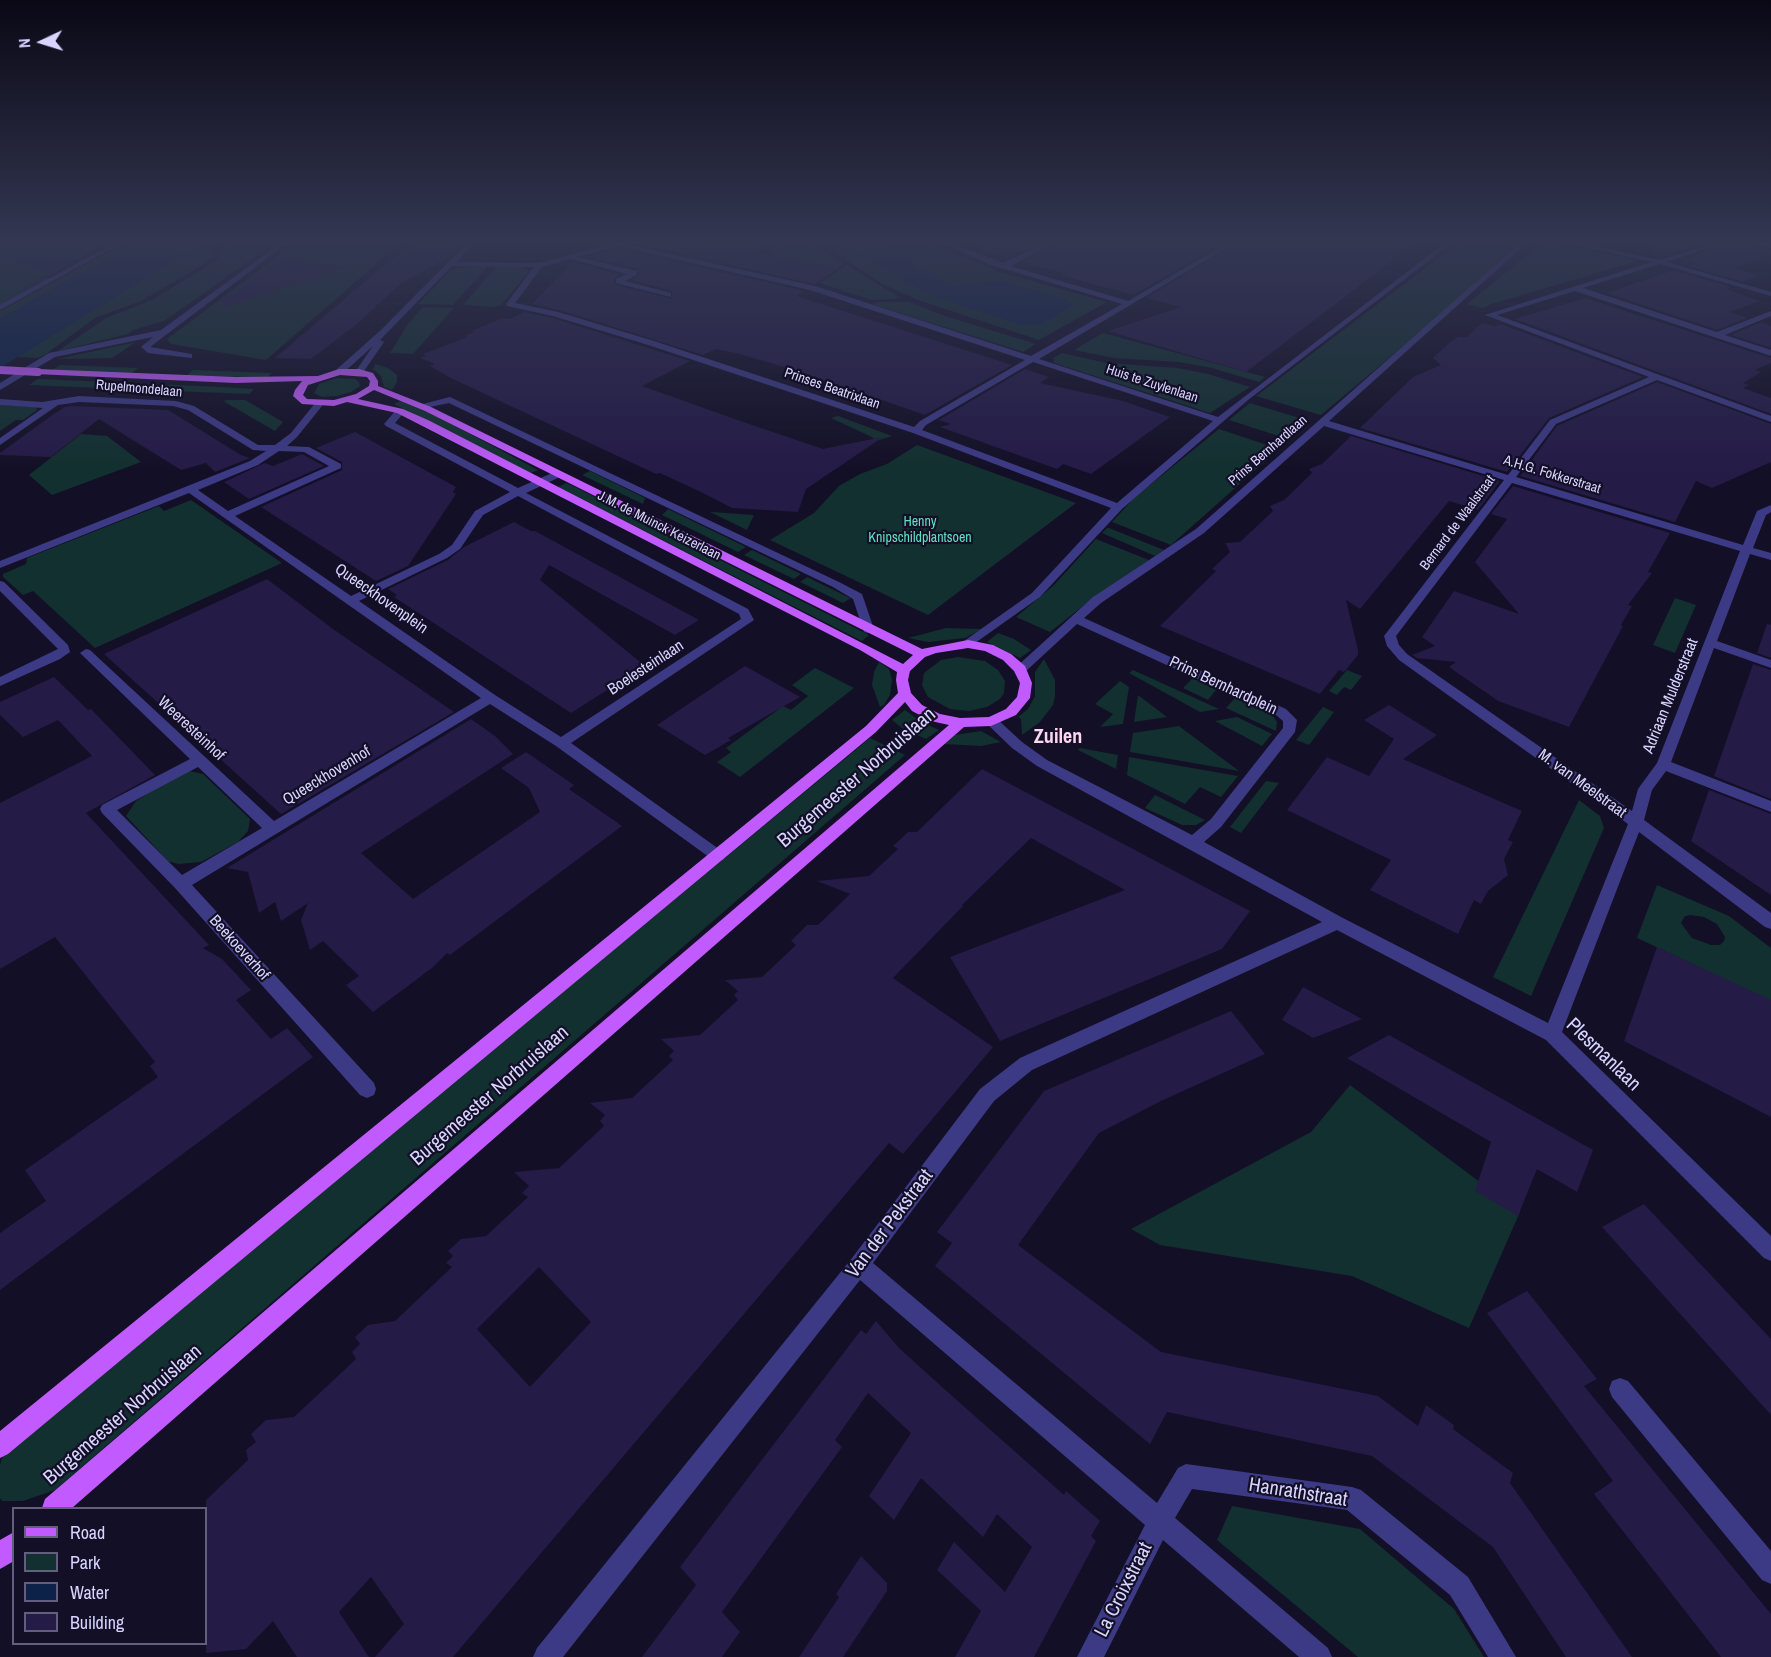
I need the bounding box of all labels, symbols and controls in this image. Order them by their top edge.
north arrow [12,12,72,72]
text: N [13,38,35,49]
street label: Huis te Zuylenlaan [1104,361,1200,407]
street label: Prinses Beatrixlaan [782,365,882,413]
street label: Rupelmondelaan [95,377,183,401]
street label: Prins Bernhardlaan [1225,412,1311,490]
street label: A.H.G. Fokkerstraat [1501,452,1603,498]
street label: Bernard de Waalstraat [1417,472,1499,574]
street label: J.M. de Muinck Keizerlaan [595,488,723,564]
park label: Henny Knipschildplantsoen [868,514,972,546]
street label: Queeckhovenplein [331,560,431,638]
street label: Boelesteinlaan [604,636,688,700]
street label: Adriaan Mulderstraat [1639,636,1703,756]
street label: Prins Bernhardplein [1166,653,1280,719]
street label: Weeresteinhof [153,693,229,765]
street label: Burgemeester Norbruislaan [773,703,941,853]
district label: Zuilen [1034,726,1082,750]
street label: Queeckhovenhof [280,742,374,810]
street label: M. van Meelstraat [1534,746,1630,822]
street label: Beekoeverhof [205,911,273,985]
street label: Plesmanlaan [1561,1013,1645,1097]
street label: Burgemeester Norbruislaan [406,1021,574,1171]
street label: Van der Pekstraat [841,1165,939,1283]
street label: Burgemeester Norbruislaan [39,1340,207,1490]
street label: Hanrathstraat [1247,1473,1349,1513]
legend [12,1507,207,1645]
text: Road [70,1520,105,1545]
street label: La Croixstraat [1090,1539,1158,1641]
text: Park [70,1550,100,1575]
text: Water [70,1580,109,1605]
text: Building [70,1610,124,1635]

